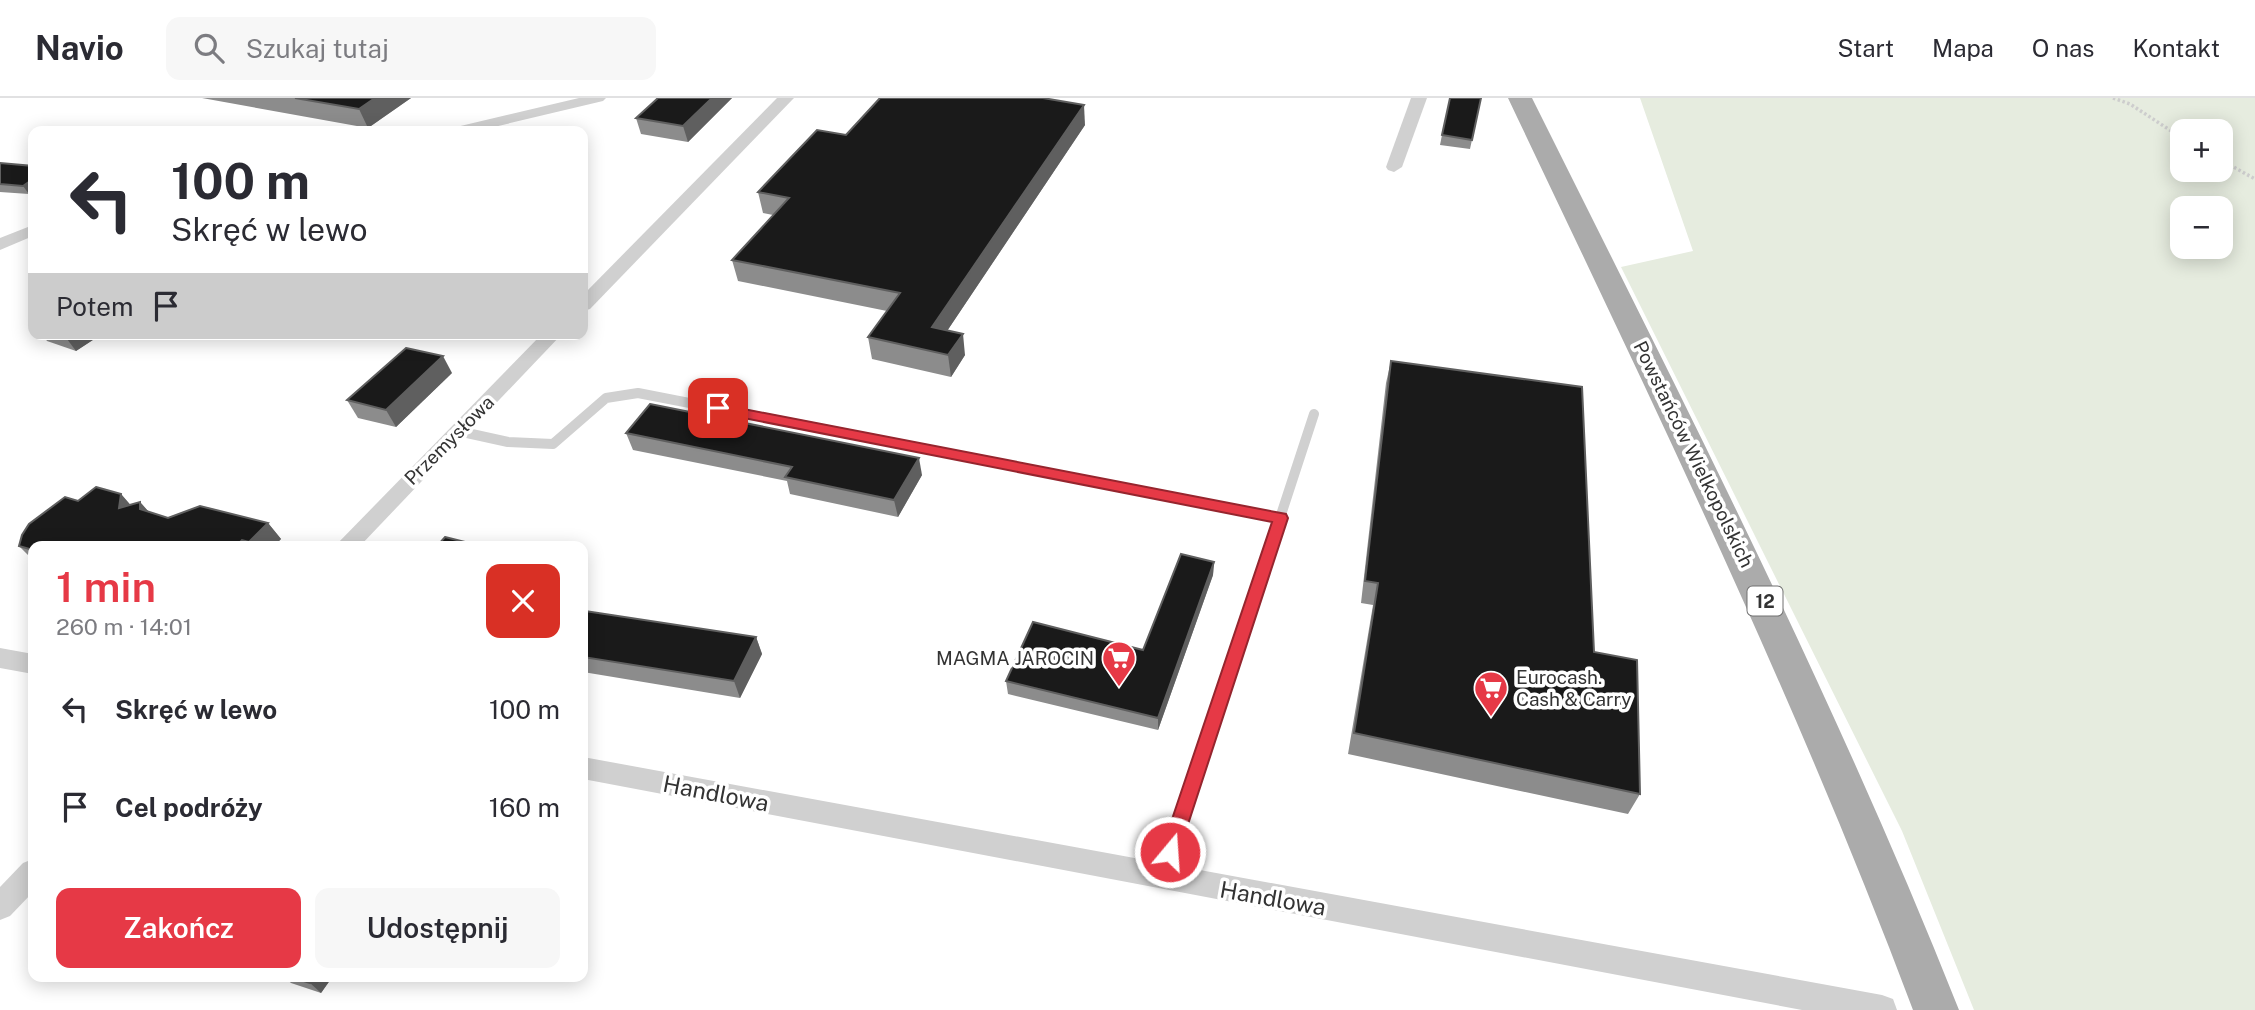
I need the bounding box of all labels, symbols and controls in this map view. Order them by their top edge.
search box [166,17,656,80]
text: Navio [35,29,124,67]
icon: search [190,29,228,67]
text: Szukaj tutaj [246,33,389,64]
text: Start [1837,34,1894,62]
text: Mapa [1932,34,1994,62]
text: O nas [2032,34,2094,62]
text: Kontakt [2132,34,2220,62]
map controls [2170,119,2233,259]
button: + [2170,119,2233,182]
text: 100 m [171,152,310,210]
icon: left [56,154,147,245]
button: − [2170,196,2233,259]
text: Skręć w lewo [171,211,368,248]
icon: arrive [147,287,185,325]
text: Potem [56,291,133,322]
street label: Powstańców Wielkopolskich [1630,337,1758,571]
pin [688,378,748,438]
icon: arrive [699,389,737,427]
street label: Przemysłowa [400,391,498,489]
text: 1 min [56,562,156,611]
button: close [486,564,560,638]
road number: 12 [1748,587,1782,616]
text: 260 m · 14:01 [56,613,192,640]
supermarket icon: MAGMA JAROCIN [1100,639,1138,688]
place label: MAGMA JAROCIN [936,647,1094,669]
place label: Eurocash. Cash & Carry [1516,666,1631,710]
supermarket icon: Eurocash. Cash & Carry [1472,669,1510,718]
icon: left [56,690,94,728]
text: Skręć w lewo [115,694,277,725]
text: 100 m [489,694,560,725]
street label: Handlowa [661,770,771,816]
icon: arrive [56,788,94,826]
text: Cel podróży [115,792,263,823]
text: 160 m [489,792,560,823]
position arrow [1133,815,1207,889]
street label: Handlowa [1218,875,1328,921]
button: Zakończ [56,888,301,968]
button: Udostępnij [315,888,560,968]

